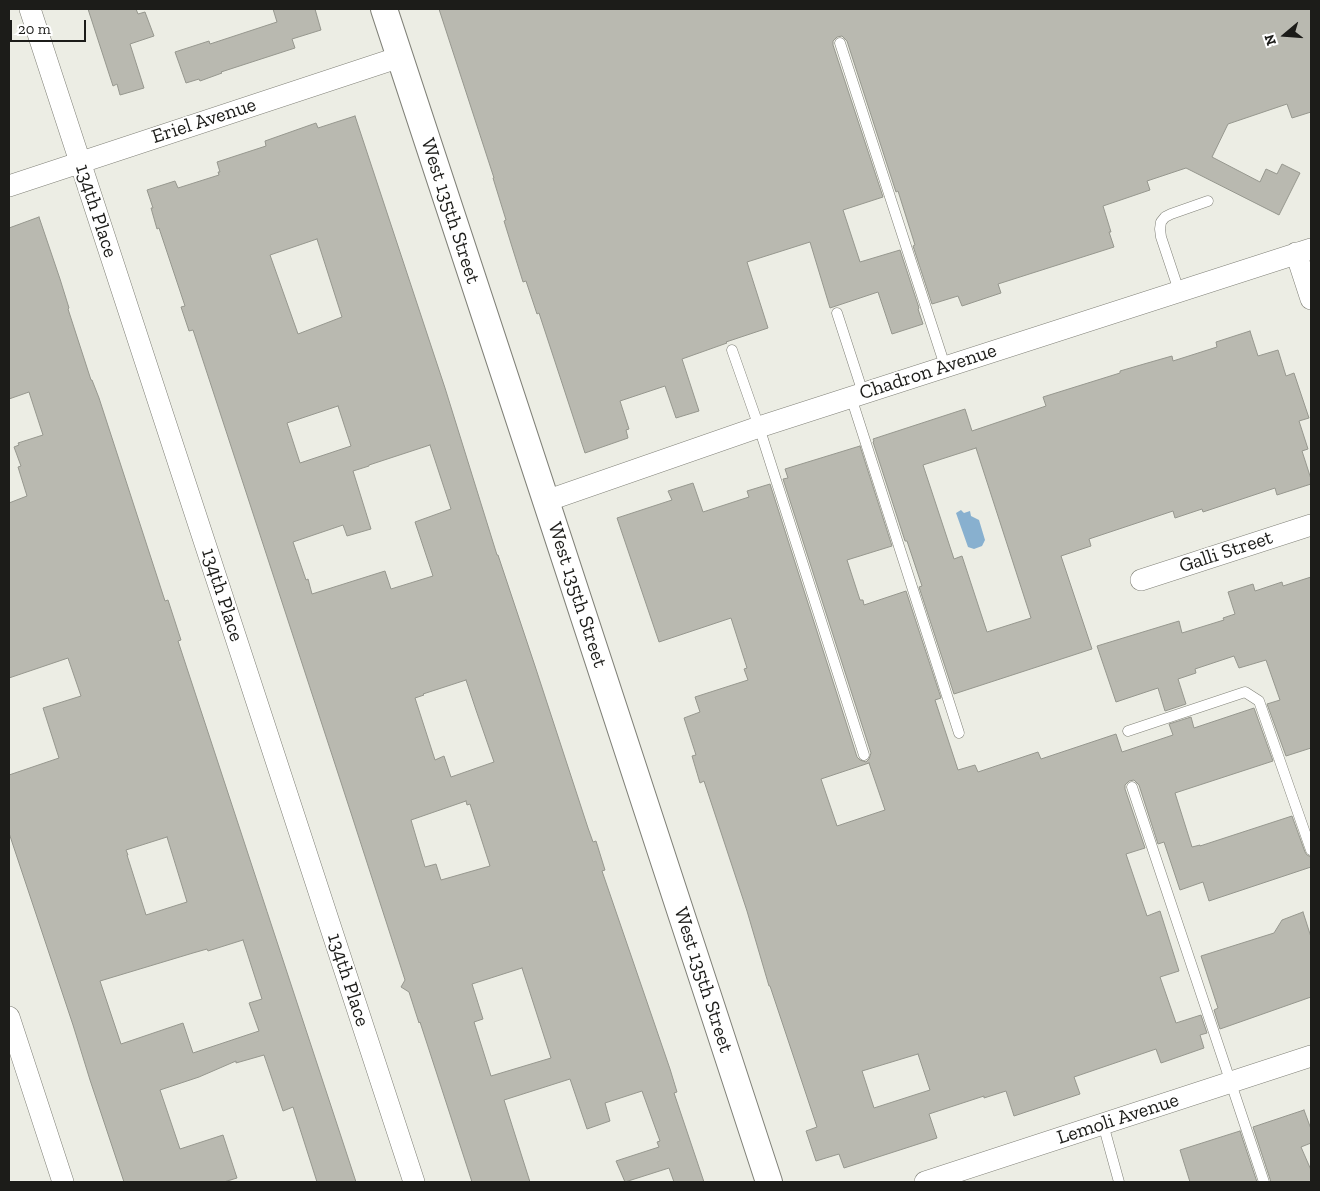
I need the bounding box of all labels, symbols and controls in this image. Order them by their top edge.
scale bar [12,10,89,42]
north arrow [1260,10,1310,60]
text: 20 m [18,20,51,38]
text: N [1261,32,1280,47]
street label: Eriel Avenue [149,93,259,149]
street label: West 135th Street [415,135,485,287]
street label: 134th Place [70,161,122,261]
street label: Chadron Avenue [856,339,1000,405]
street label: West 135th Street [542,519,612,671]
street label: Galli Street [1176,526,1276,578]
street label: 134th Place [196,545,248,645]
street label: West 135th Street [668,904,738,1056]
street label: 134th Place [322,930,374,1030]
street label: Lemoli Avenue [1054,1088,1182,1150]

